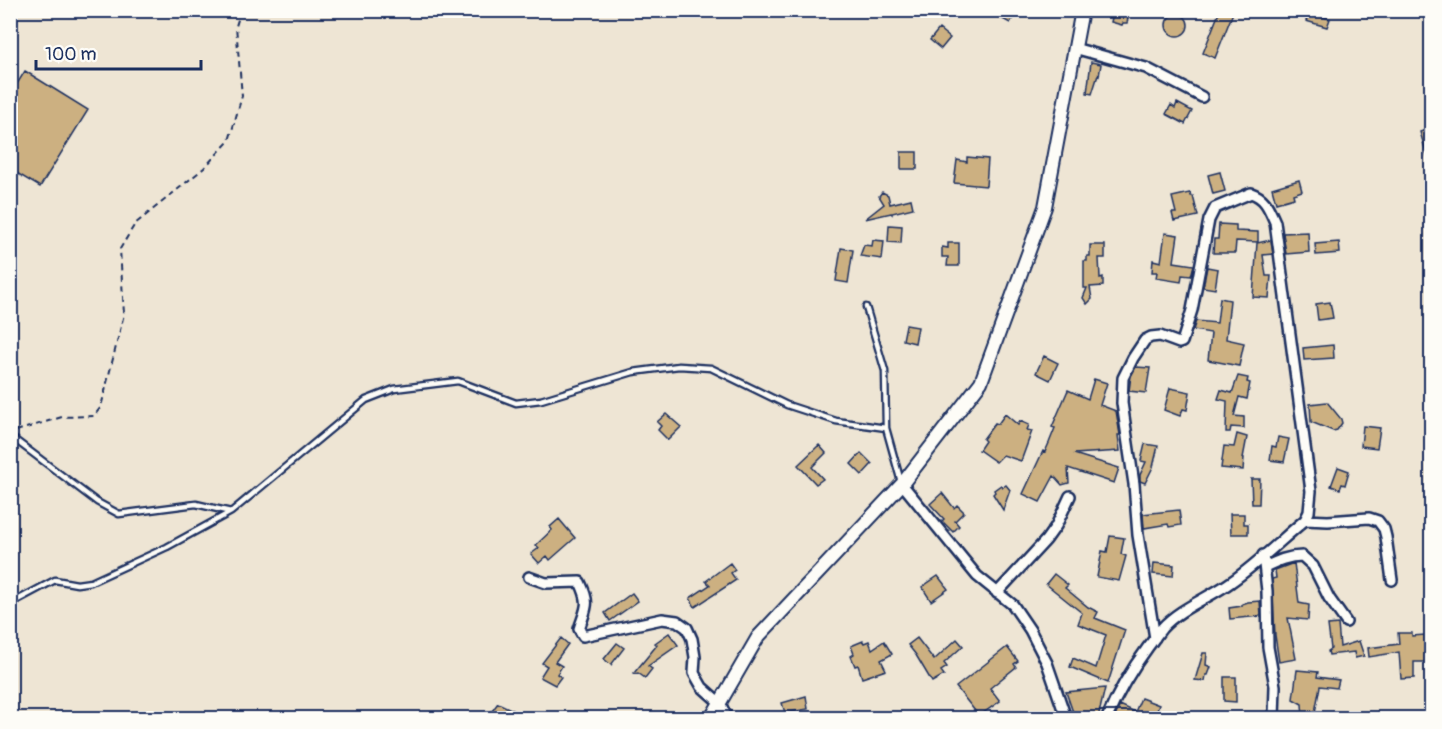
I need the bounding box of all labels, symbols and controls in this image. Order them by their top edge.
scale bar [36,33,201,71]
text: 100 m [45,43,97,66]

